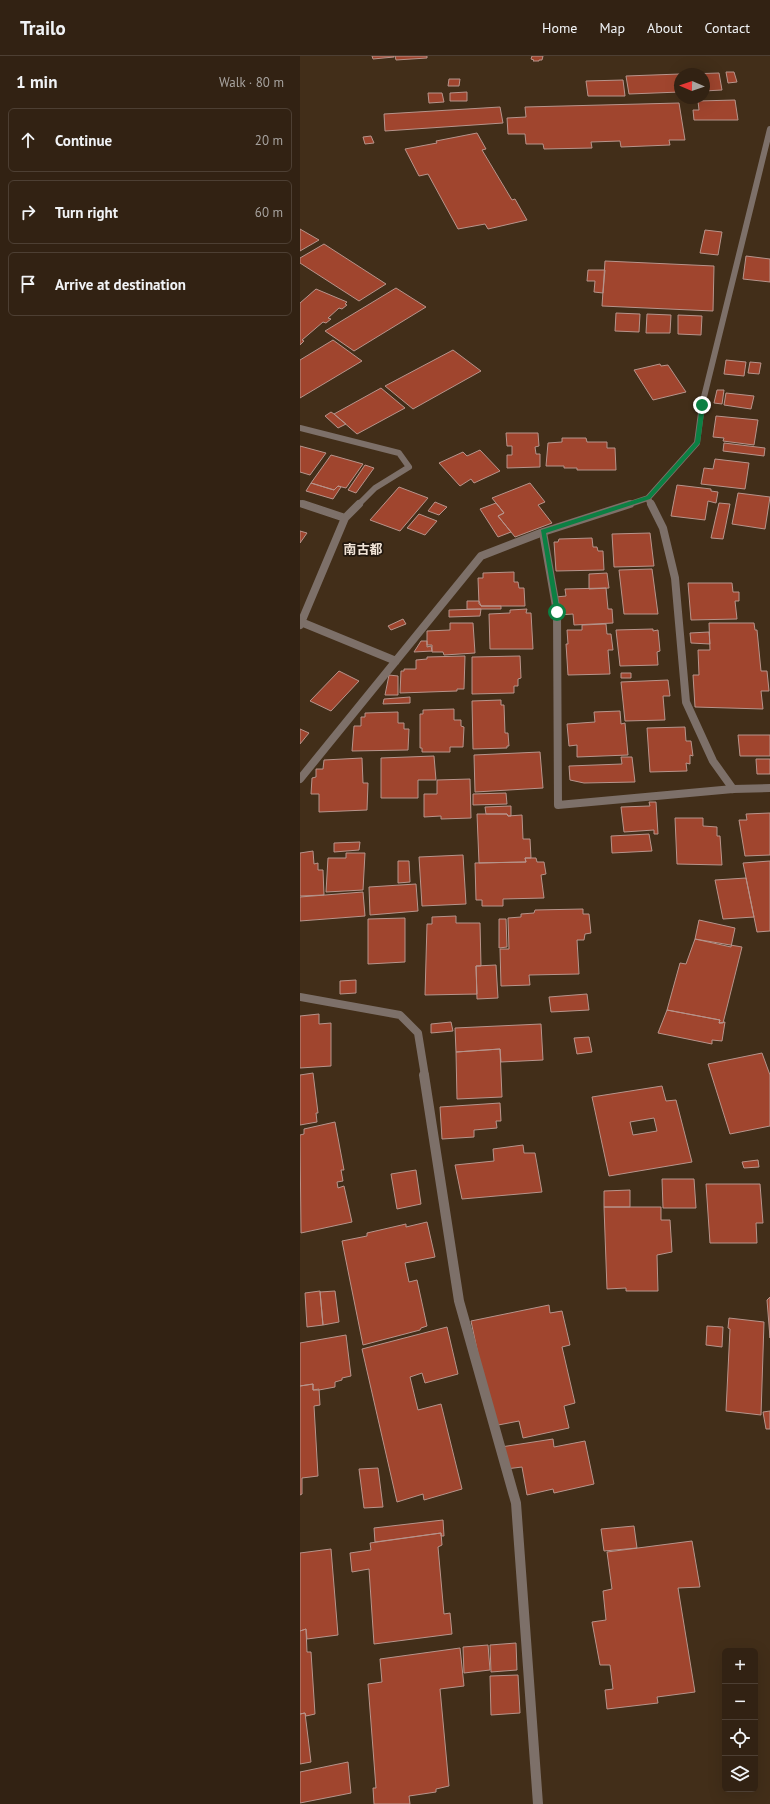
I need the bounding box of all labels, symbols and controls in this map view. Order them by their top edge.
text: Trailo [20,16,66,40]
text: Home [542,19,577,37]
text: Map [599,19,625,37]
text: About [647,19,683,37]
text: Contact [705,19,750,37]
north arrow [674,68,710,104]
text: 1 min [16,71,57,93]
text: Walk · 80 m [219,74,284,91]
icon: ahead [17,129,39,151]
text: Continue [55,131,112,150]
text: 20 m [255,132,283,149]
icon: right [17,201,39,223]
text: Turn right [55,203,118,222]
text: 60 m [255,204,283,221]
icon: arrive [17,273,39,295]
text: Arrive at destination [55,275,186,294]
route end [693,396,711,414]
district label: 南古都 [343,541,383,558]
route start [548,603,566,621]
map controls [722,1648,758,1792]
button: + [722,1648,758,1684]
button: − [722,1684,758,1720]
button: locate [722,1720,758,1756]
button: layers [722,1756,758,1792]

